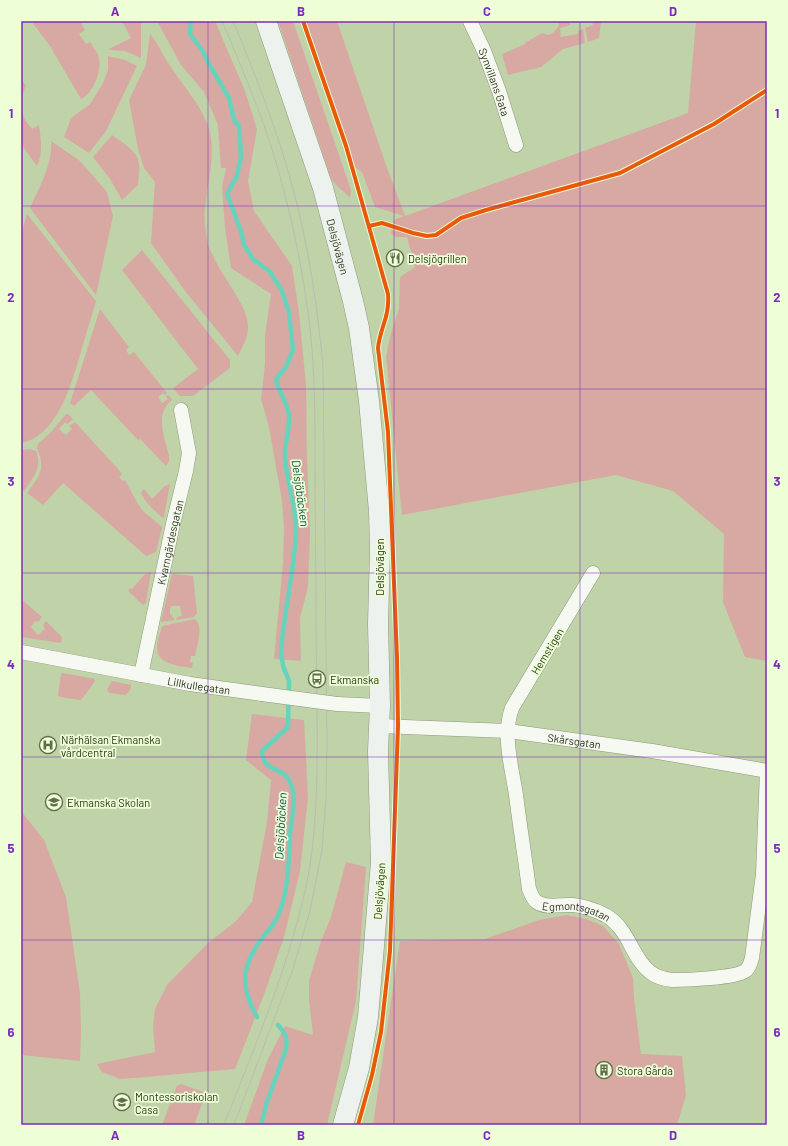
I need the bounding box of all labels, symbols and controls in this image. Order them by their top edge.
text: A [111,3,120,19]
text: B [297,3,305,19]
text: C [483,3,491,19]
text: D [669,3,677,19]
street label: Synvillans Gata [477,46,513,118]
text: 1 [9,105,13,121]
text: 1 [775,105,779,121]
street label: Delsjövägen [325,217,352,276]
restaurant icon: Delsjögrillen [385,248,405,268]
place label: Delsjögrillen [408,252,467,265]
text: 2 [7,289,15,305]
text: 2 [773,289,781,305]
water label: Delsjöbäcken [289,459,313,527]
text: 3 [7,473,15,489]
text: 3 [773,473,781,489]
street label: Kvarngärdesgatan [154,498,185,586]
street label: Delsjövägen [373,538,386,596]
street label: Hemstigen [528,625,566,677]
text: 4 [7,656,15,672]
text: 4 [773,656,781,672]
bus stop icon: Ekmanska [307,669,327,689]
street label: Lillkullegatan [166,673,231,696]
place label: Ekmanska [330,673,379,686]
street label: Skårsgatan [547,730,602,750]
place label: Närhälsan Ekmanska vårdcentral [61,733,160,759]
hospital icon: Närhälsan Ekmanska vårdcentral [38,735,58,755]
school or university icon: Ekmanska Skolan [44,792,64,812]
water label: Delsjöbäcken [271,792,289,860]
place label: Ekmanska Skolan [67,796,150,809]
text: 5 [7,840,15,856]
text: 5 [773,840,781,856]
street label: Delsjövägen [371,862,387,920]
street label: Egmontsgatan [541,898,613,923]
text: 6 [8,1024,15,1040]
text: 6 [774,1024,781,1040]
building icon: Stora Gårda [594,1060,614,1080]
place label: Stora Gårda [617,1064,673,1077]
place label: Montessoriskolan Casa [135,1090,218,1116]
school or university icon: Montessoriskolan Casa [112,1092,132,1112]
text: A [111,1127,120,1143]
text: B [297,1127,305,1143]
text: C [483,1127,491,1143]
text: D [669,1127,677,1143]

